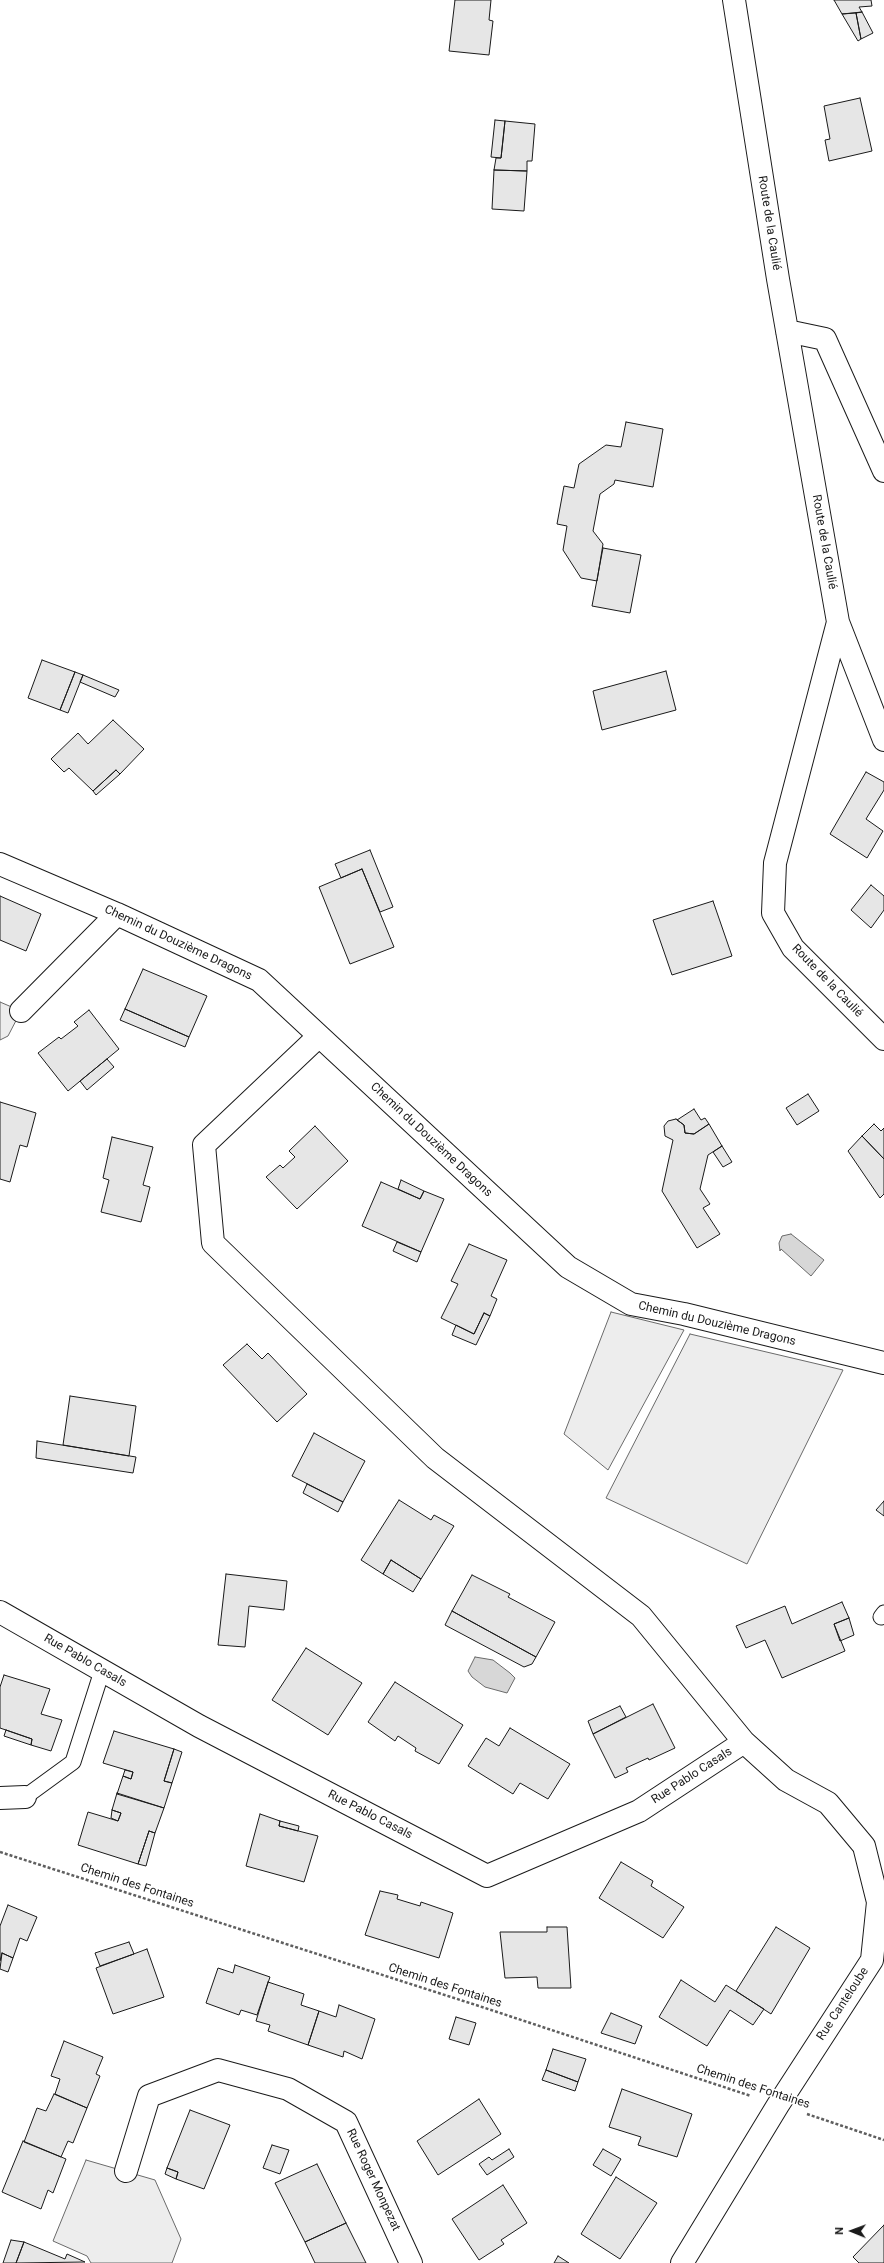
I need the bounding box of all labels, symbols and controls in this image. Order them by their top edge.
street label: Route de la Caulié [754,175,784,271]
street label: Route de la Caulié [809,494,839,590]
street label: Chemin du Douzième Dragons [102,902,254,984]
street label: Route de la Caulié [789,942,865,1020]
street label: Chemin du Douzième Dragons [367,1080,495,1200]
street label: Chemin du Douzième Dragons [637,1299,797,1349]
street label: Rue Pablo Casals [41,1632,129,1690]
street label: Rue Pablo Casals [649,1745,735,1807]
street label: Rue Pablo Casals [325,1787,415,1843]
street label: Chemin des Fontaines [78,1861,196,1911]
street label: Chemin des Fontaines [386,1961,504,2011]
street label: Rue Canteloube [814,1965,872,2043]
street label: Chemin des Fontaines [694,2062,812,2112]
street label: Rue Roger Monpezat [343,2127,403,2233]
north arrow [832,2211,872,2251]
text: N [833,2227,846,2235]

